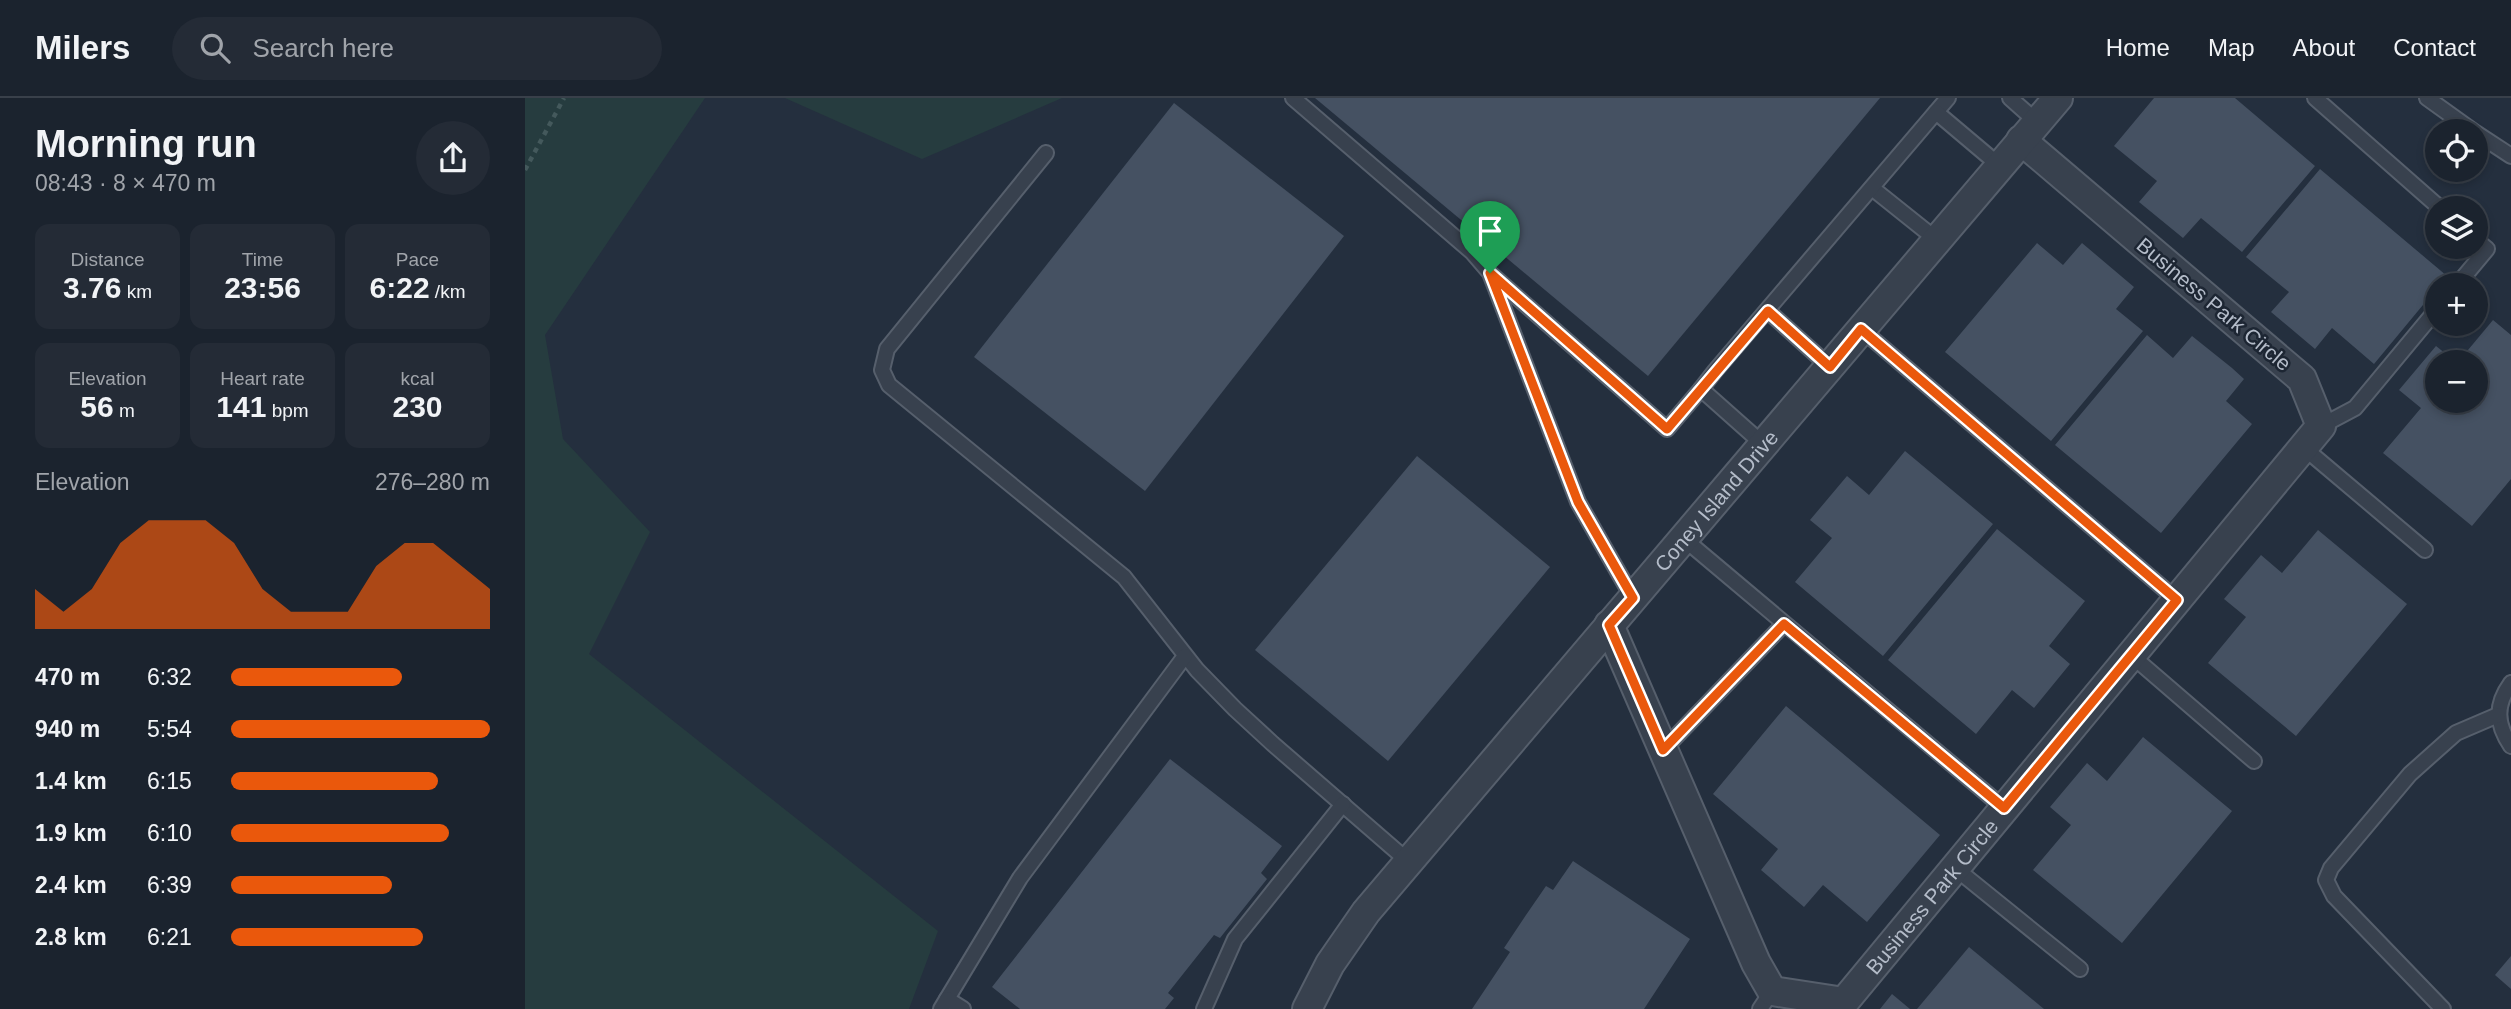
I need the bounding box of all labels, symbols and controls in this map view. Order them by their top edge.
search box [172,17,662,80]
text: Milers [35,29,130,66]
icon: search [196,29,234,67]
text: Search here [252,33,394,63]
text: Home [2106,34,2170,61]
text: Map [2208,34,2255,61]
text: About [2293,34,2355,61]
text: Contact [2393,34,2476,61]
map controls [2425,119,2488,413]
button: locate [2425,119,2488,182]
button: share [416,121,490,195]
text: Morning run [35,123,257,165]
text: 08:43 · 8 × 470 m [35,170,216,196]
button: layers [2425,196,2488,259]
pin [1460,201,1520,273]
icon: arrive [1471,212,1509,250]
street label: Business Park Circle [2132,233,2296,375]
text: Distance [71,249,144,270]
text: Time [242,249,283,270]
text: Pace [396,249,439,270]
text: 3.76 [63,271,121,304]
text: 23:56 [224,271,301,304]
text: 6:22 [370,271,430,304]
button: + [2425,273,2488,336]
text: km [121,281,152,302]
text: /km [430,281,465,302]
button: − [2425,350,2488,413]
text: Elevation [68,368,147,389]
text: Heart rate [220,368,305,389]
text: kcal [401,368,434,389]
text: 56 [80,390,114,423]
text: 141 [216,390,266,423]
text: 230 [392,390,443,423]
text: m [114,400,135,421]
text: bpm [266,400,309,421]
street label: Coney Island Drive [1650,425,1782,575]
text: Elevation [35,469,130,495]
text: 276–280 m [375,469,490,495]
text: 470 m [35,664,100,690]
text: 6:32 [147,664,192,690]
text: 940 m [35,716,100,742]
text: 5:54 [147,716,192,742]
text: 1.4 km [35,768,107,794]
text: 6:15 [147,768,192,794]
street label: Business Park Circle [1861,814,2002,978]
text: 1.9 km [35,820,107,846]
text: 6:10 [147,820,192,846]
text: 2.4 km [35,872,107,898]
text: 6:39 [147,872,192,898]
text: 2.8 km [35,924,107,950]
text: 6:21 [147,924,192,950]

